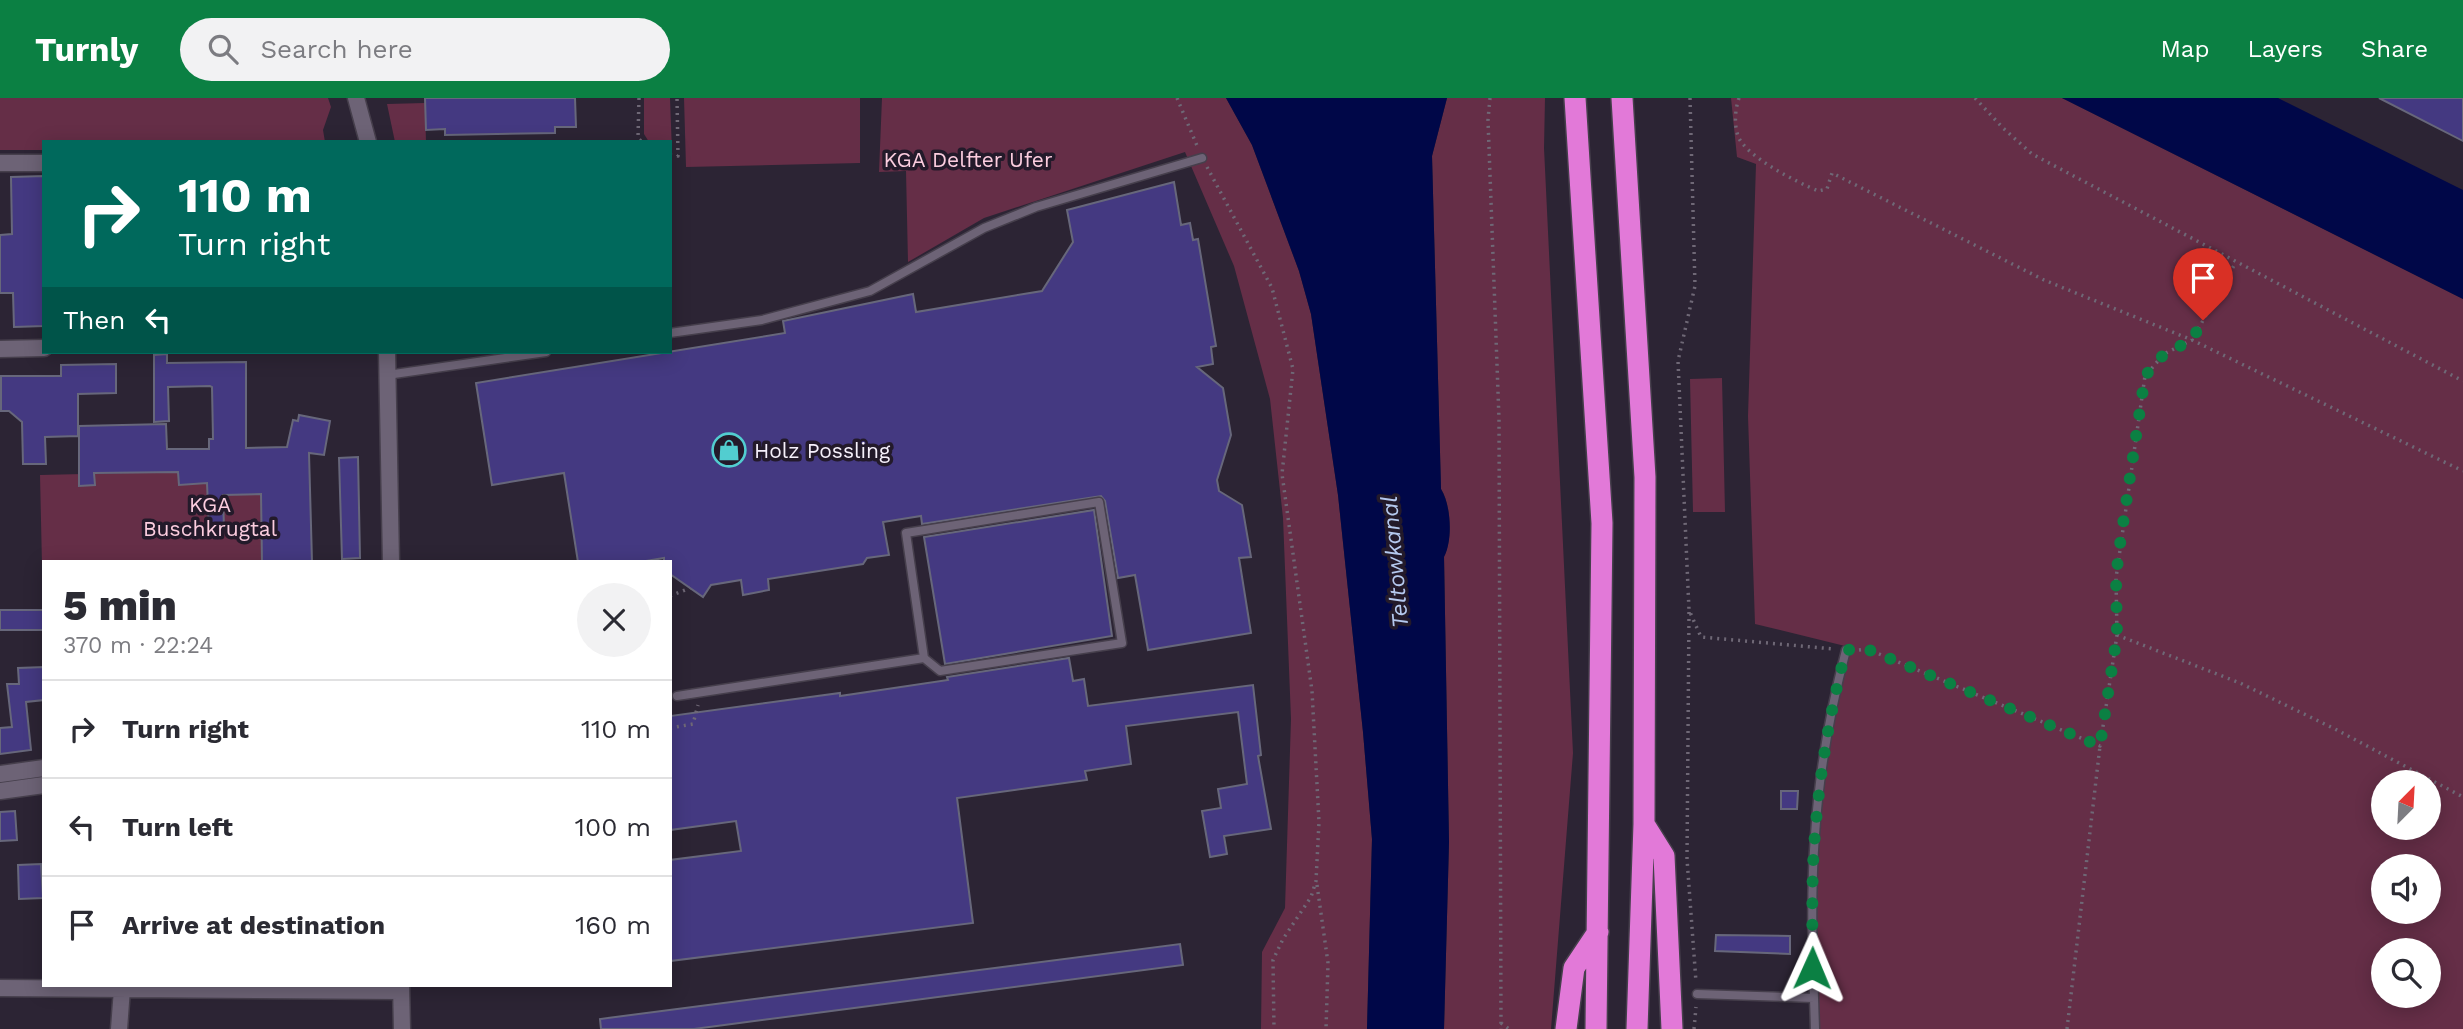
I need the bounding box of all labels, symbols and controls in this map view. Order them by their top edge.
search box [180,18,670,81]
text: Turnly [35,30,138,69]
icon: search [204,30,242,68]
text: Search here [260,34,413,64]
text: Map [2161,35,2209,63]
text: Layers [2247,35,2323,63]
text: Share [2361,35,2428,63]
park label: KGA Delfter Ufer [883,147,1053,172]
text: 110 m [178,166,312,224]
icon: right [63,168,154,259]
text: Turn right [178,225,330,263]
pin [2173,248,2233,320]
icon: arrive [2184,259,2222,297]
icon: left [139,301,177,339]
text: Then [63,305,125,335]
shop icon: Holz Possling [710,431,748,469]
place label: Holz Possling [754,438,891,463]
park label: KGA Buschkrugtal [143,492,278,541]
water label: Teltowkanal [1376,495,1414,629]
text: 5 min [63,581,177,630]
button: close [577,583,651,657]
text: 370 m · 22:24 [63,632,213,659]
icon: right [63,710,101,748]
text: Turn right [122,714,249,744]
text: 110 m [581,714,651,744]
north arrow [2371,770,2441,840]
map controls [2371,770,2441,1008]
icon: left [63,808,101,846]
text: Turn left [122,812,233,842]
text: 100 m [575,812,651,842]
button: sound [2371,854,2441,924]
icon: arrive [63,906,101,944]
text: Arrive at destination [122,910,385,940]
text: 160 m [575,910,651,940]
position arrow [1775,931,1849,1005]
button: search [2371,938,2441,1008]

